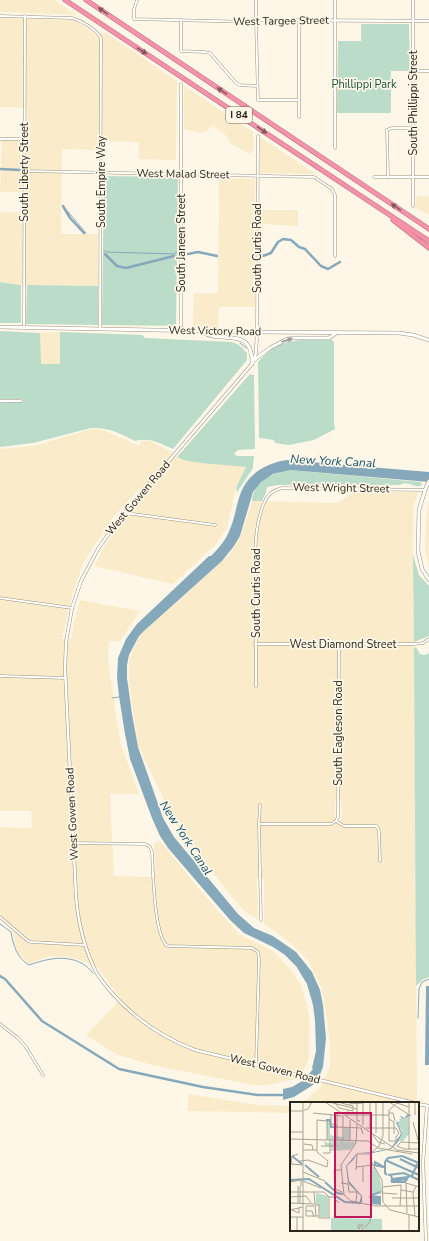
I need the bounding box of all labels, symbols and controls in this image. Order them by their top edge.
one-way arrow [97,7,108,15]
street label: West Targee Street [233,13,329,29]
one-way arrow [137,47,147,55]
street label: South Phillippi Street [406,50,421,156]
park label: Phillippi Park [332,77,397,92]
one-way arrow [217,87,227,95]
road number: I 84 [226,107,252,123]
street label: South Liberty Street [17,122,32,222]
one-way arrow [257,126,267,134]
street label: South Empire Way [94,136,109,228]
street label: West Malad Street [136,166,230,182]
street label: South Janeen Street [174,194,189,292]
street label: South Curtis Road [250,203,265,293]
one-way arrow [391,203,402,211]
street label: West Victory Road [169,323,261,339]
one-way arrow [281,337,293,343]
water label: New York Canal [290,451,377,471]
street label: West Gowen Road [102,458,174,538]
street label: West Wright Street [293,480,390,496]
street label: South Curtis Road [249,548,264,638]
street label: West Diamond Street [290,637,397,652]
street label: South Eagleson Road [331,680,346,786]
street label: West Gowen Road [62,767,82,861]
water label: New York Canal [156,798,216,879]
street label: West Gowen Road [228,1050,322,1088]
inset map [290,1102,419,1231]

